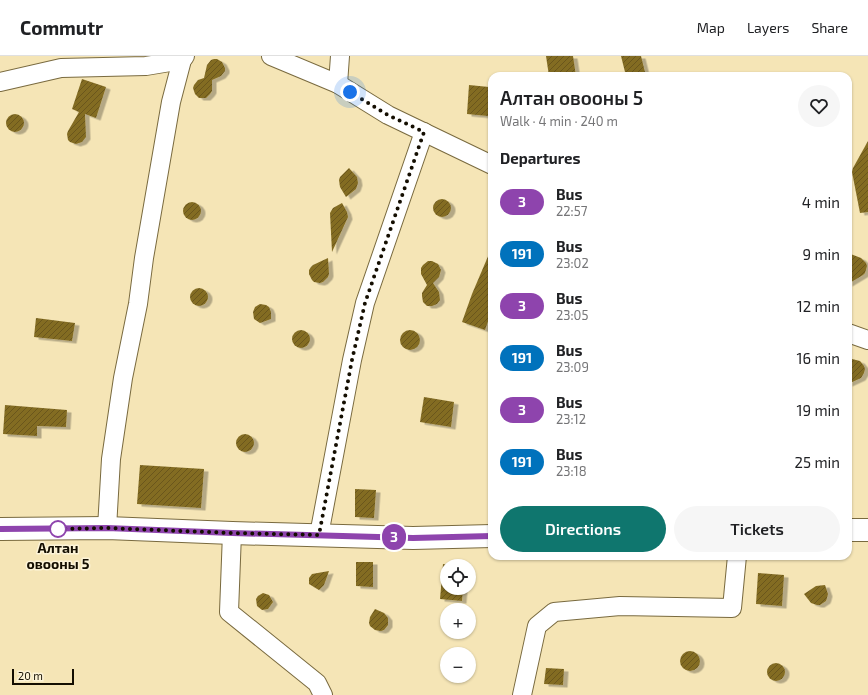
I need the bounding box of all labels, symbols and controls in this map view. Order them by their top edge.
text: Commutr [20,16,103,39]
text: Map [697,19,725,36]
text: Layers [747,19,789,36]
text: Share [811,19,848,36]
your location [340,82,360,102]
button: heart [798,85,840,127]
text: Алтан овооны 5 [500,86,643,109]
text: Walk · 4 min · 240 m [500,113,618,129]
text: Departures [500,149,580,167]
text: Bus [556,185,582,203]
text: 3 [518,193,526,210]
text: 4 min [802,193,840,211]
text: 22:57 [556,203,587,219]
text: Bus [556,237,582,255]
text: 191 [512,245,532,262]
text: 9 min [802,245,840,263]
text: 23:02 [556,255,589,271]
text: Bus [556,289,582,307]
text: 3 [518,297,526,314]
text: 12 min [797,297,840,315]
text: 23:05 [556,307,588,323]
text: Bus [556,341,582,359]
text: 191 [512,349,532,366]
text: 16 min [797,349,840,367]
text: 23:09 [556,359,589,375]
text: Bus [556,393,582,411]
text: 3 [518,401,526,418]
text: 19 min [797,401,840,419]
text: 23:12 [556,411,586,427]
text: Bus [556,445,582,463]
text: 191 [512,453,532,470]
text: 25 min [795,453,840,471]
text: 23:18 [556,463,587,479]
button: Directions [500,506,666,552]
button: Tickets [674,506,840,552]
marker: Алтан овооны 5 [49,520,67,538]
line badge: 3 [381,524,407,550]
text: 3 [390,528,398,545]
place label: Алтан овооны 5 [26,539,90,572]
map controls [440,559,476,683]
button: locate [440,559,476,595]
button: + [440,603,476,639]
button: − [440,647,476,683]
scale bar [12,667,74,686]
text: 20 m [18,669,43,682]

